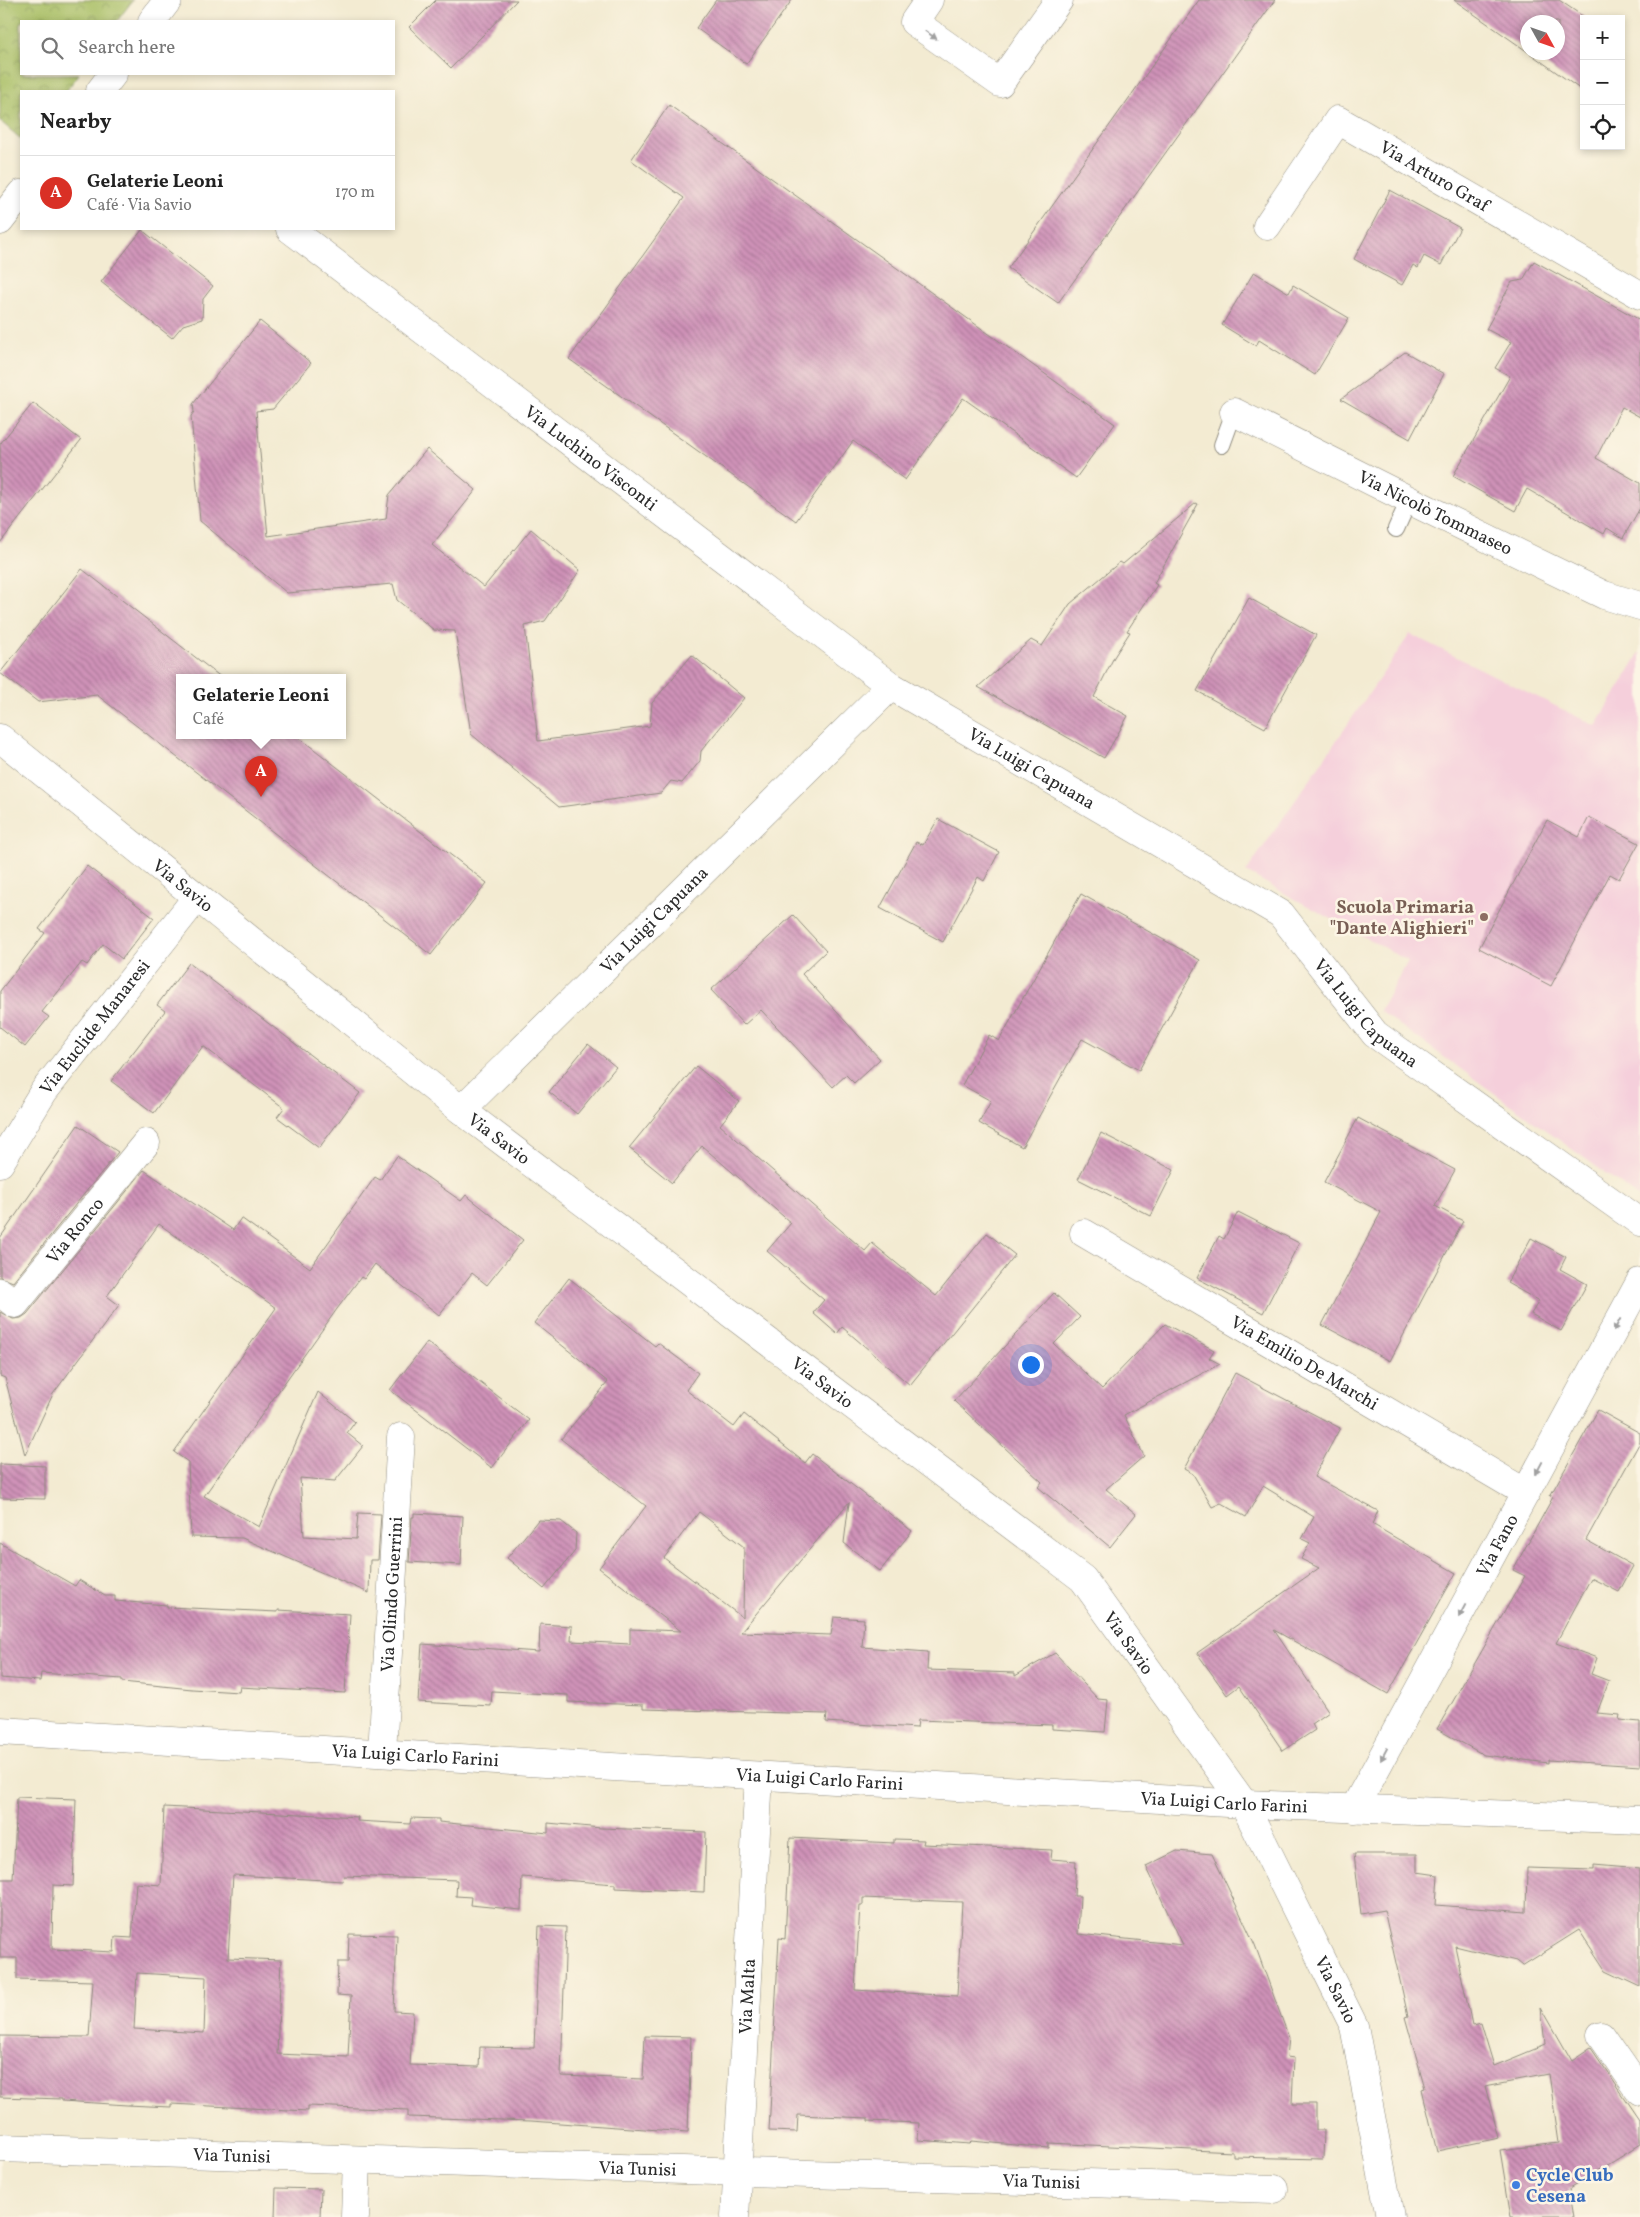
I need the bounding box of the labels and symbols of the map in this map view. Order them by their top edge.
north arrow [1520,15,1565,60]
one-way arrow [925,30,938,40]
street label: Via Arturo Graf [1374,136,1495,220]
street label: Via Luchino Visconti [518,400,662,518]
street label: Via Nicolò Tommaseo [1353,465,1516,562]
street label: Via Luigi Capuana [963,723,1099,817]
pin: A [245,756,277,797]
street label: Via Savio [146,854,218,919]
street label: Via Luigi Capuana [595,862,715,980]
place label: Scuola Primaria "Dante Alighieri" [1329,896,1474,942]
marker: Scuola Primaria "Dante Alighieri" [1478,911,1490,923]
street label: Via Luigi Capuana [1307,954,1423,1075]
street label: Via Euclide Manaresi [35,955,157,1101]
street label: Via Savio [462,1108,535,1172]
street label: Via Ronco [41,1193,111,1270]
street label: Via Emilio De Marchi [1225,1311,1383,1417]
one-way arrow [1613,1318,1621,1333]
street label: Via Savio [785,1352,858,1415]
your location [1018,1352,1044,1378]
one-way arrow [1535,1461,1543,1475]
street label: Via Fano [1471,1510,1526,1582]
street label: Via Olindo Guerrini [376,1516,410,1673]
one-way arrow [1458,1604,1466,1618]
street label: Via Savio [1096,1607,1159,1681]
street label: Via Luigi Carlo Farini [331,1739,500,1774]
one-way arrow [1380,1746,1388,1761]
street label: Via Luigi Carlo Farini [735,1763,904,1798]
street label: Via Luigi Carlo Farini [1139,1787,1308,1821]
street label: Via Savio [1307,1952,1362,2028]
street label: Via Malta [734,1958,763,2035]
street label: Via Tunisi [192,2143,271,2171]
street label: Via Tunisi [598,2156,677,2184]
place label: Cycle Club Cesena [1526,2164,1614,2210]
street label: Via Tunisi [1002,2169,1081,2197]
marker: Cycle Club Cesena [1510,2179,1522,2191]

